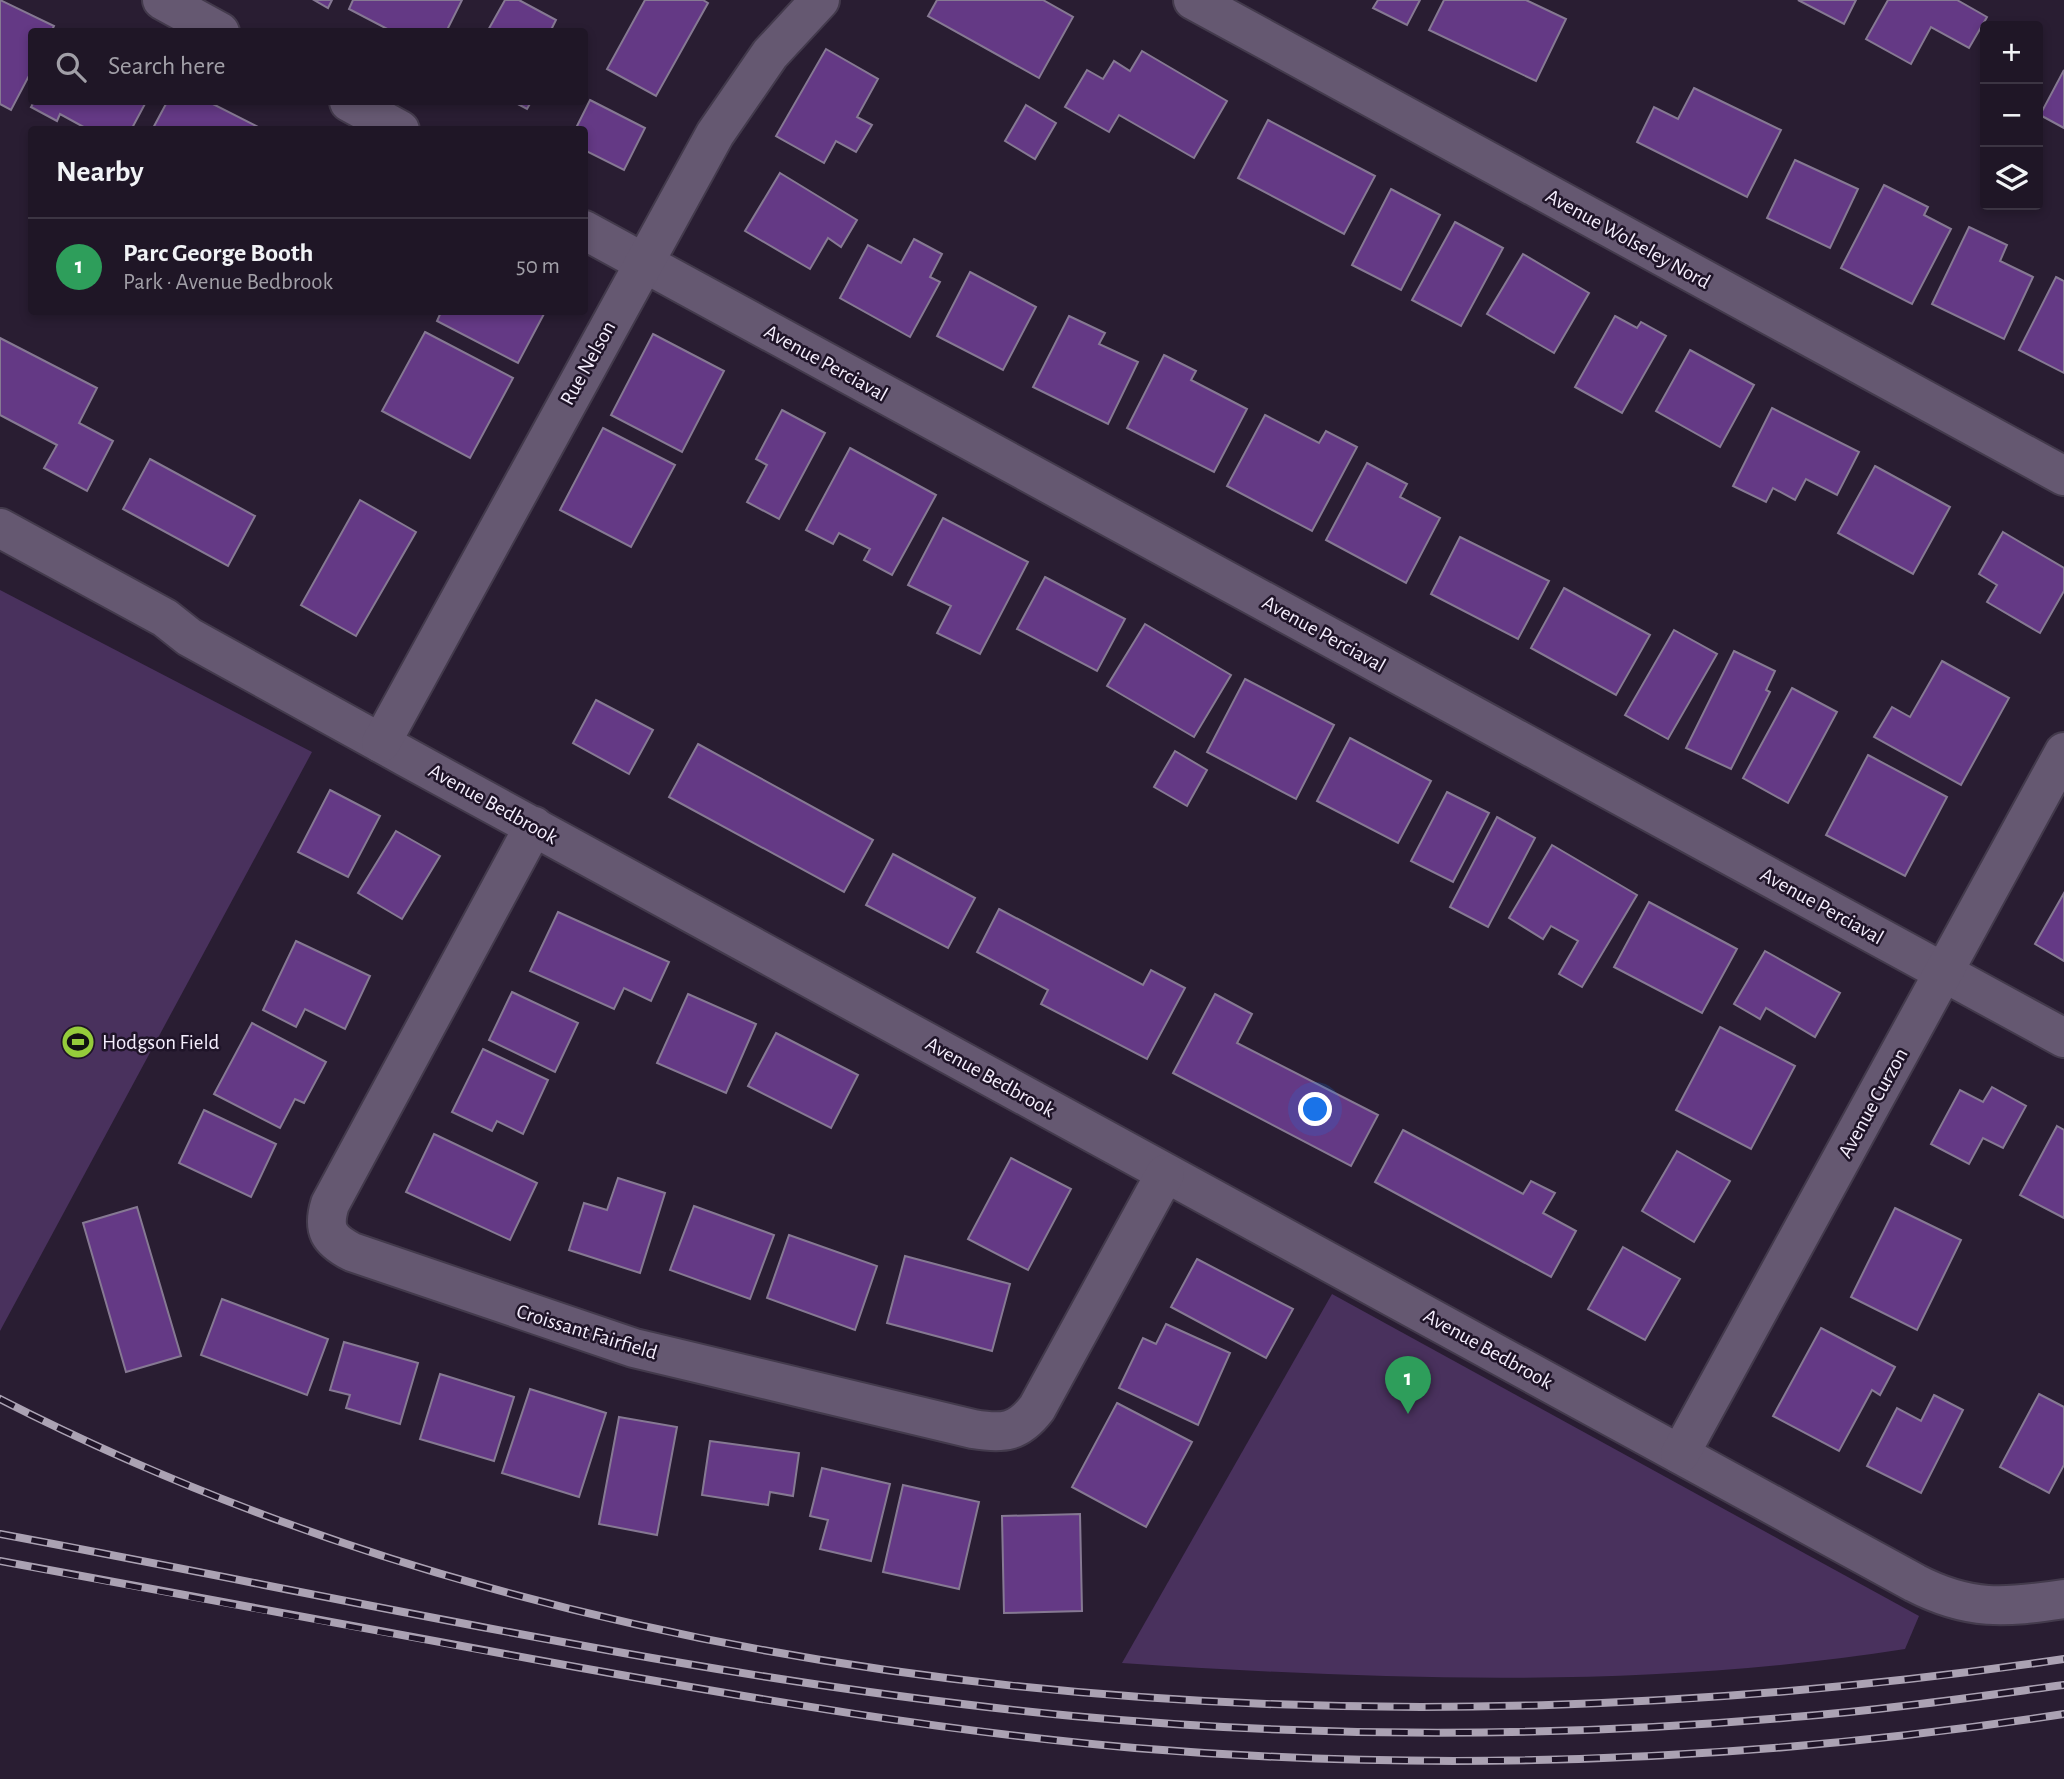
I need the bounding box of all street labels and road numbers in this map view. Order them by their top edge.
street label: Avenue Wolseley Nord [1542,185,1714,293]
street label: Rue Nelson [556,317,620,409]
street label: Avenue Perciaval [761,321,891,405]
street label: Avenue Perciaval [1259,592,1389,676]
street label: Avenue Bedbrook [425,760,561,848]
street label: Avenue Perciaval [1757,864,1887,948]
street label: Avenue Bedbrook [922,1033,1058,1121]
street label: Avenue Curzon [1834,1045,1912,1161]
street label: Croissant Fairfield [514,1301,660,1363]
street label: Avenue Bedbrook [1420,1305,1556,1393]

